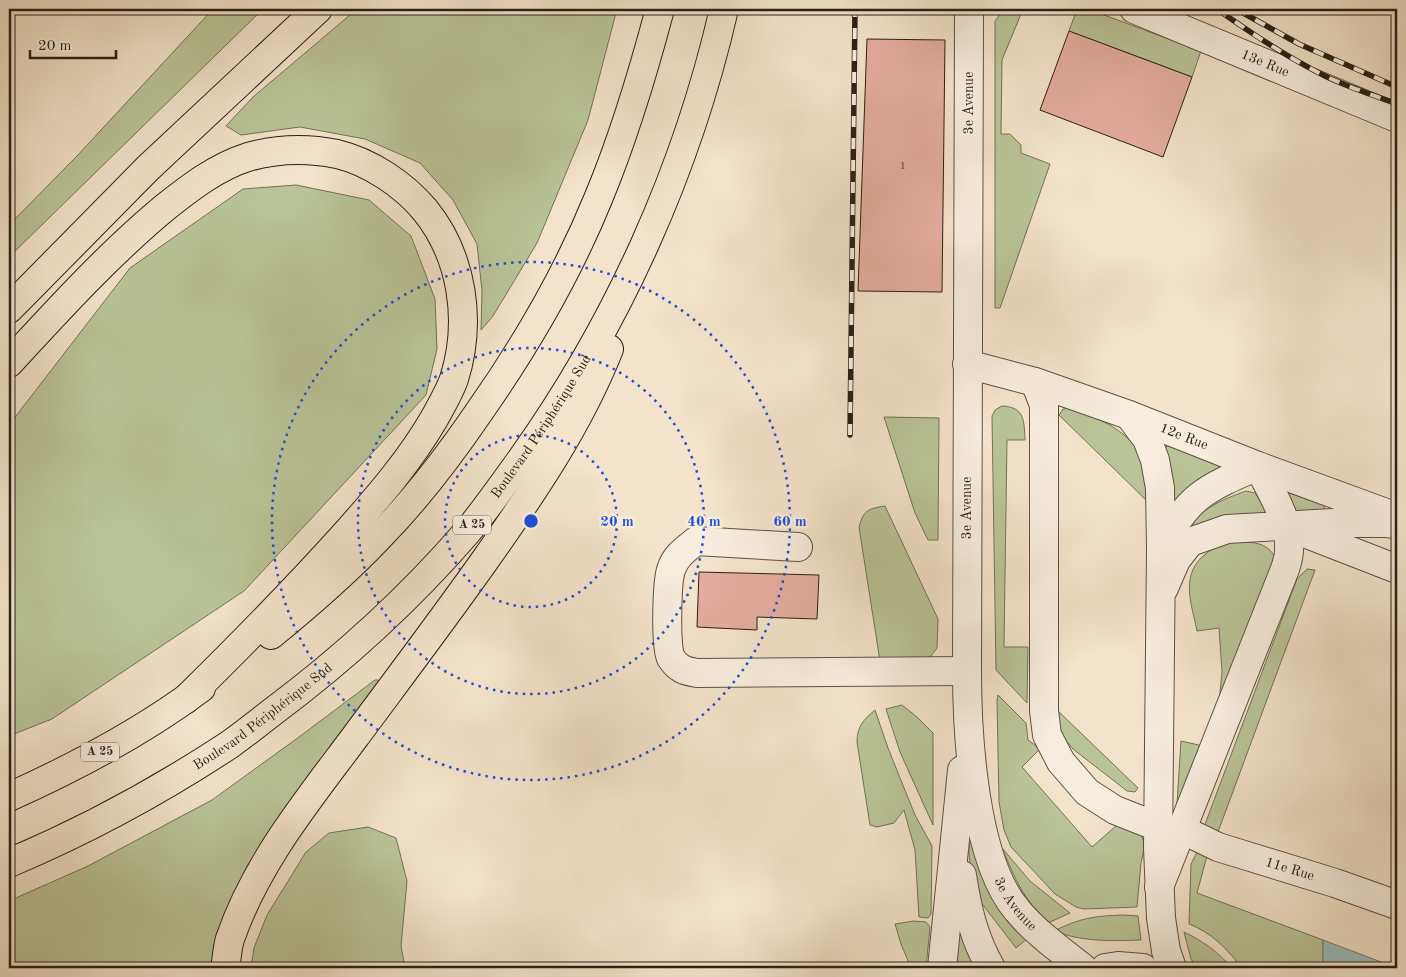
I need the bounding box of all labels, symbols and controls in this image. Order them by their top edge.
scale bar [30,28,116,60]
text: 20 m [38,39,72,54]
street label: 13e Rue [1239,47,1291,80]
street label: 3e Avenue [962,72,976,134]
house number: 1 [900,161,906,172]
street label: Boulevard Périphérique Sud [489,352,594,501]
street label: 12e Rue [1158,421,1210,453]
street label: 3e Avenue [960,477,974,539]
centre of rings [522,512,540,530]
text: 20 m [600,515,634,530]
text: 40 m [687,515,721,530]
text: 60 m [773,515,807,530]
road number: A 25 [453,516,491,534]
street label: Boulevard Périphérique Sud [191,661,335,773]
road number: A 25 [81,742,119,762]
street label: 11e Rue [1264,855,1316,883]
street label: 3e Avenue [991,875,1039,934]

